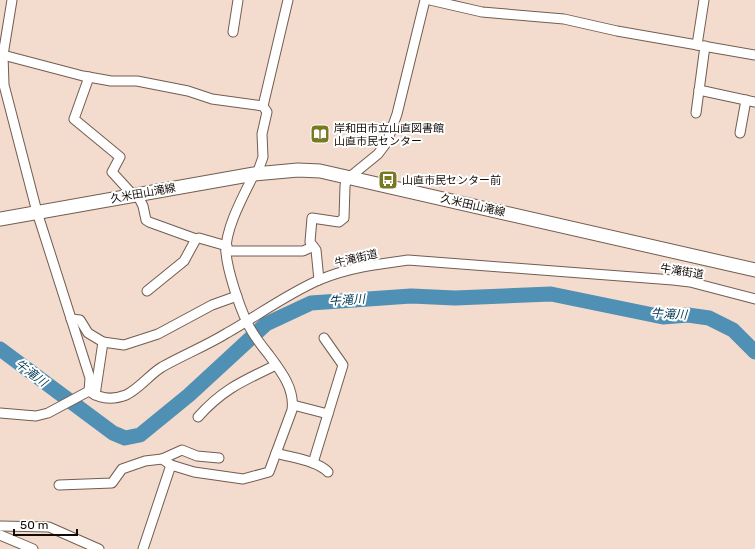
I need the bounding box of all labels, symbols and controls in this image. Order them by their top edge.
place label: 岸和田市立山直図書館 山直市民センター [334,122,444,148]
library icon: 岸和田市立山直図書館 山直市民センター [309,123,331,145]
bus stop icon: 山直市民センター前 [377,169,399,191]
place label: 山直市民センター前 [402,174,501,187]
street label: 久米田山滝線 [109,181,177,206]
street label: 久米田山滝線 [439,192,507,219]
street label: 牛滝街道 [333,247,379,270]
street label: 牛滝街道 [659,262,705,281]
water label: 牛滝川 [329,292,367,308]
water label: 牛滝川 [651,306,689,322]
water label: 牛滝川 [12,357,51,391]
scale bar [14,511,77,537]
text: 50 m [20,518,48,532]

